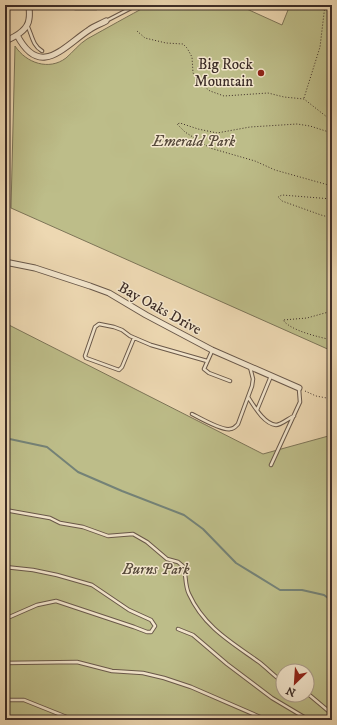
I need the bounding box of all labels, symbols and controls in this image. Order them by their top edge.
place label: Big Rock Mountain [194,55,254,91]
marker: Big Rock Mountain [256,68,266,78]
park label: Emerald Park [152,132,236,151]
street label: Bay Oaks Drive [115,278,205,339]
park label: Burns Park [122,560,190,579]
north arrow [275,663,315,703]
text: N [284,683,298,699]

